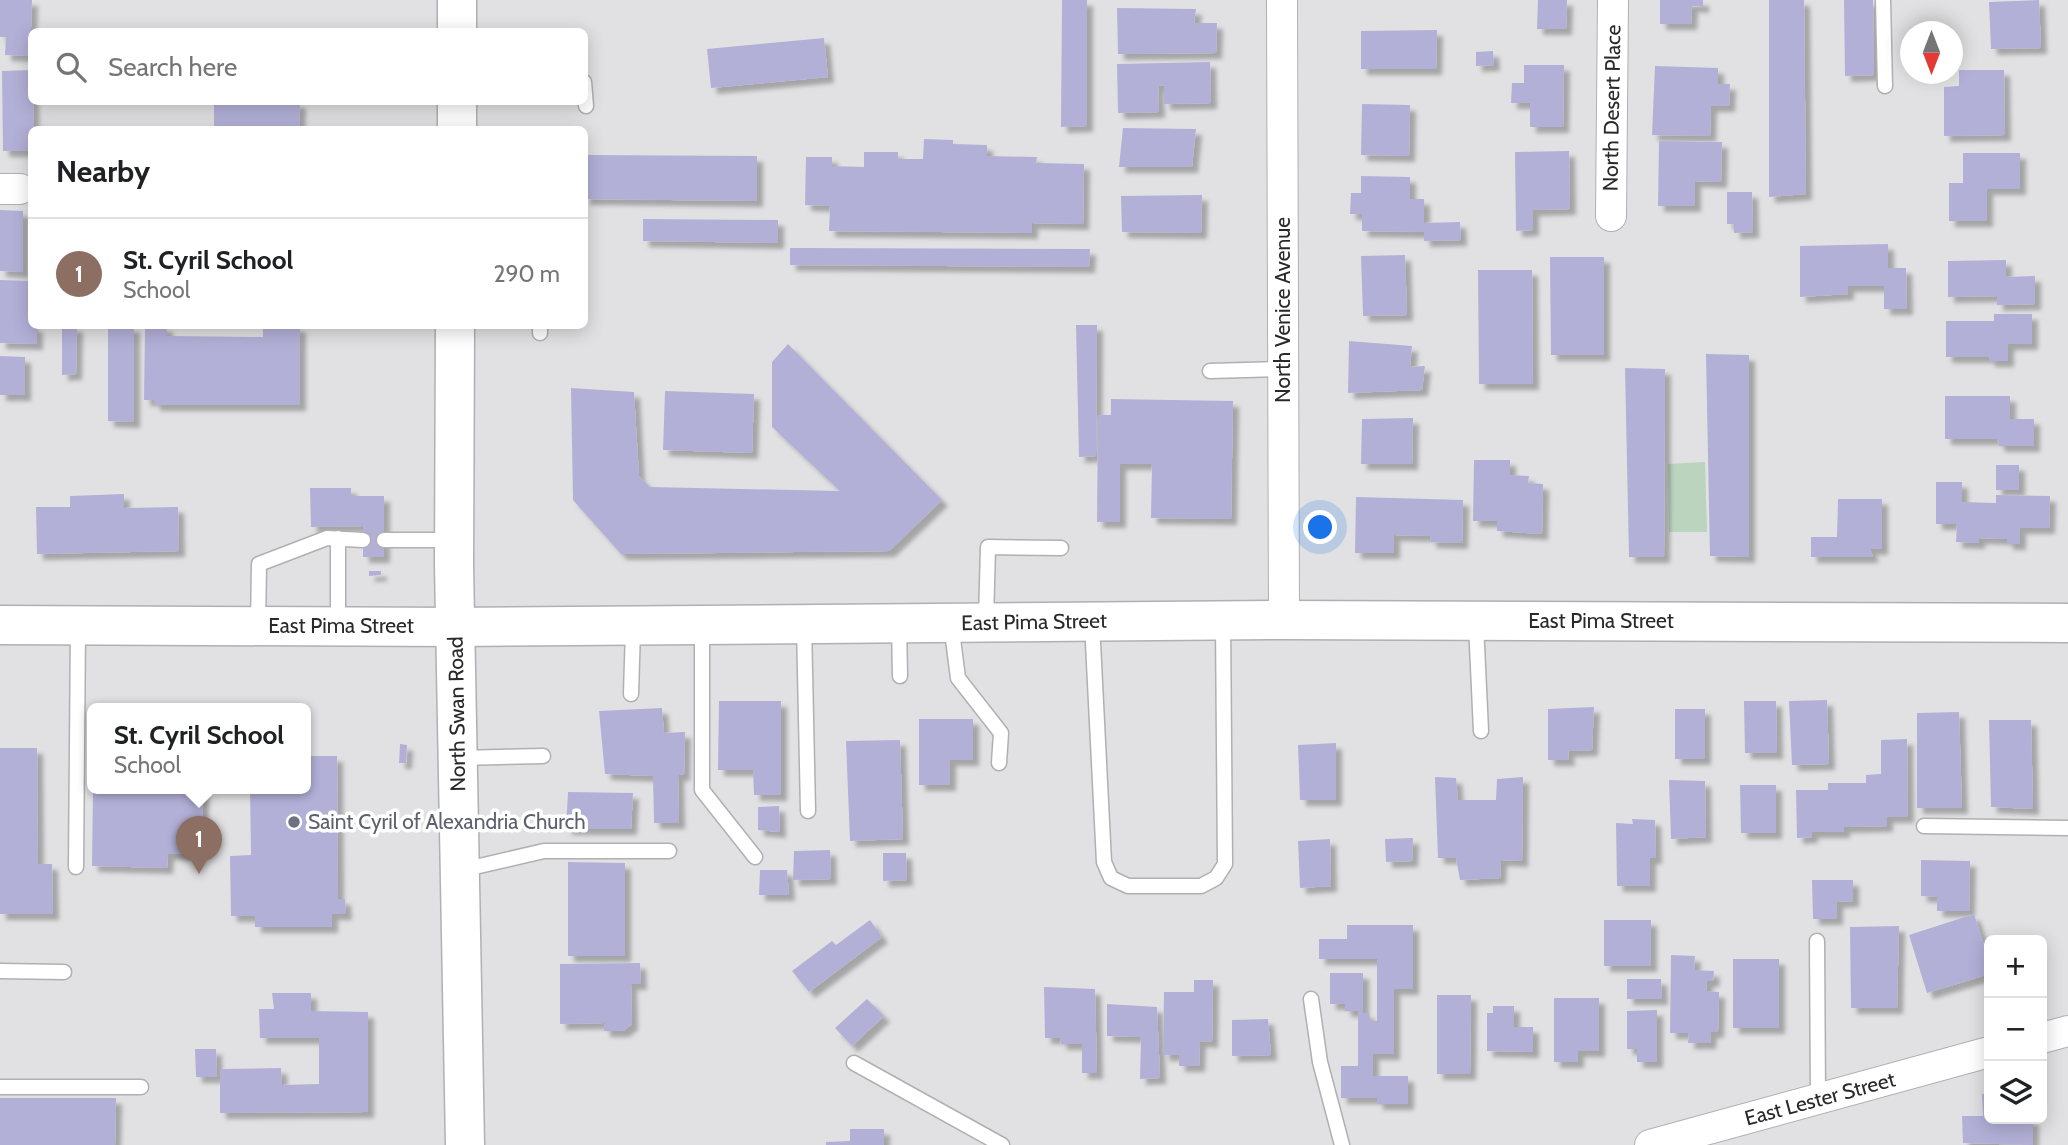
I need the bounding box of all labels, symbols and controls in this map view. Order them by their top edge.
north arrow [1900,21,1963,84]
street label: North Desert Place [1598,24,1625,192]
search box [28,28,588,105]
icon: search [52,48,90,86]
text: Search here [108,51,237,83]
text: Nearby [56,153,150,190]
street label: North Venice Avenue [1270,217,1295,403]
text: St. Cyril School [123,244,293,276]
text: 1 [75,260,83,288]
text: 290 m [493,260,560,288]
text: School [123,276,190,304]
your location [1303,510,1337,544]
street label: East Pima Street [961,608,1107,635]
street label: East Pima Street [1528,608,1674,633]
street label: East Pima Street [268,613,414,638]
street label: North Swan Road [443,636,470,792]
popup [87,703,311,794]
text: St. Cyril School [114,719,284,751]
text: School [114,751,181,779]
place label: Saint Cyril of Alexandria Church [308,809,586,834]
marker: Saint Cyril of Alexandria Church [286,814,302,830]
pin: 1 [176,816,222,874]
map controls [1984,935,2047,1124]
button: + [1984,935,2047,998]
button: − [1984,998,2047,1061]
button: layers [1984,1061,2047,1124]
street label: East Lester Street [1742,1066,1898,1131]

